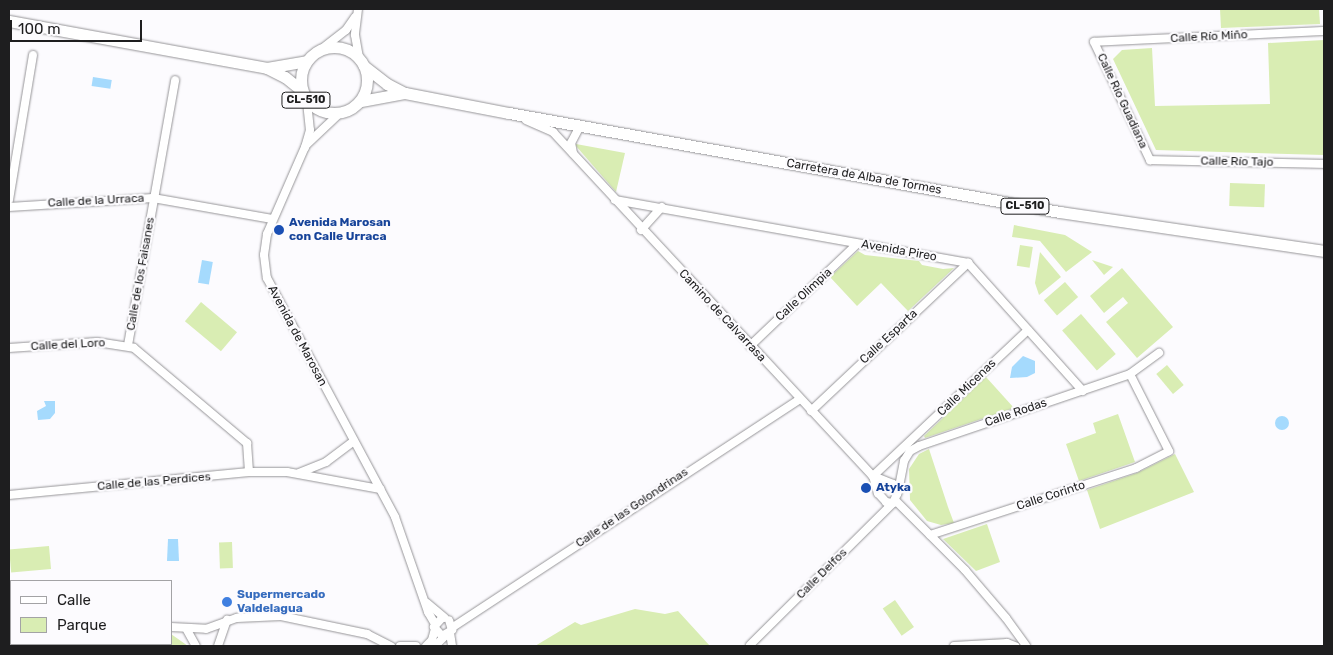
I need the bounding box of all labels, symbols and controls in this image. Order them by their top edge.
scale bar [12,10,145,42]
text: 100 m [18,20,60,38]
street label: Calle Río Miño [1170,28,1248,46]
street label: Calle Río Guadiana [1094,51,1150,151]
road number: CL-510 [281,92,331,108]
street label: Calle Río Tajo [1200,154,1274,170]
street label: Carretera de Alba de Tormes [785,156,943,198]
street label: Calle de la Urraca [47,191,145,211]
road number: CL-510 [1000,198,1050,215]
street label: Calle de los Faisanes [124,216,158,332]
place label: Avenida Marosan con Calle Urraca [289,216,391,244]
marker: Avenida Marosan con Calle Urraca [273,224,285,236]
street label: Avenida Pireo [860,237,938,265]
street label: Calle Olimpia [773,265,835,325]
street label: Camino de Calvarrasa [675,267,769,365]
street label: Avenida de Marosan [264,283,330,389]
street label: Calle Esparta [857,307,921,367]
street label: Calle del Loro [30,336,106,354]
street label: Calle Micenas [935,356,999,420]
street label: Calle Rodas [983,396,1049,430]
street label: Calle de las Golondrinas [573,465,691,551]
street label: Calle de las Perdices [97,470,211,494]
street label: Calle Corinto [1015,478,1087,514]
place label: Atyka [876,481,911,495]
marker: Atyka [860,482,872,494]
street label: Calle Delfos [794,546,850,602]
legend [10,580,172,645]
place label: Supermercado Valdelagua [237,588,325,616]
text: Calle [57,591,91,609]
marker: Supermercado Valdelagua [221,596,233,608]
text: Parque [57,616,107,634]

